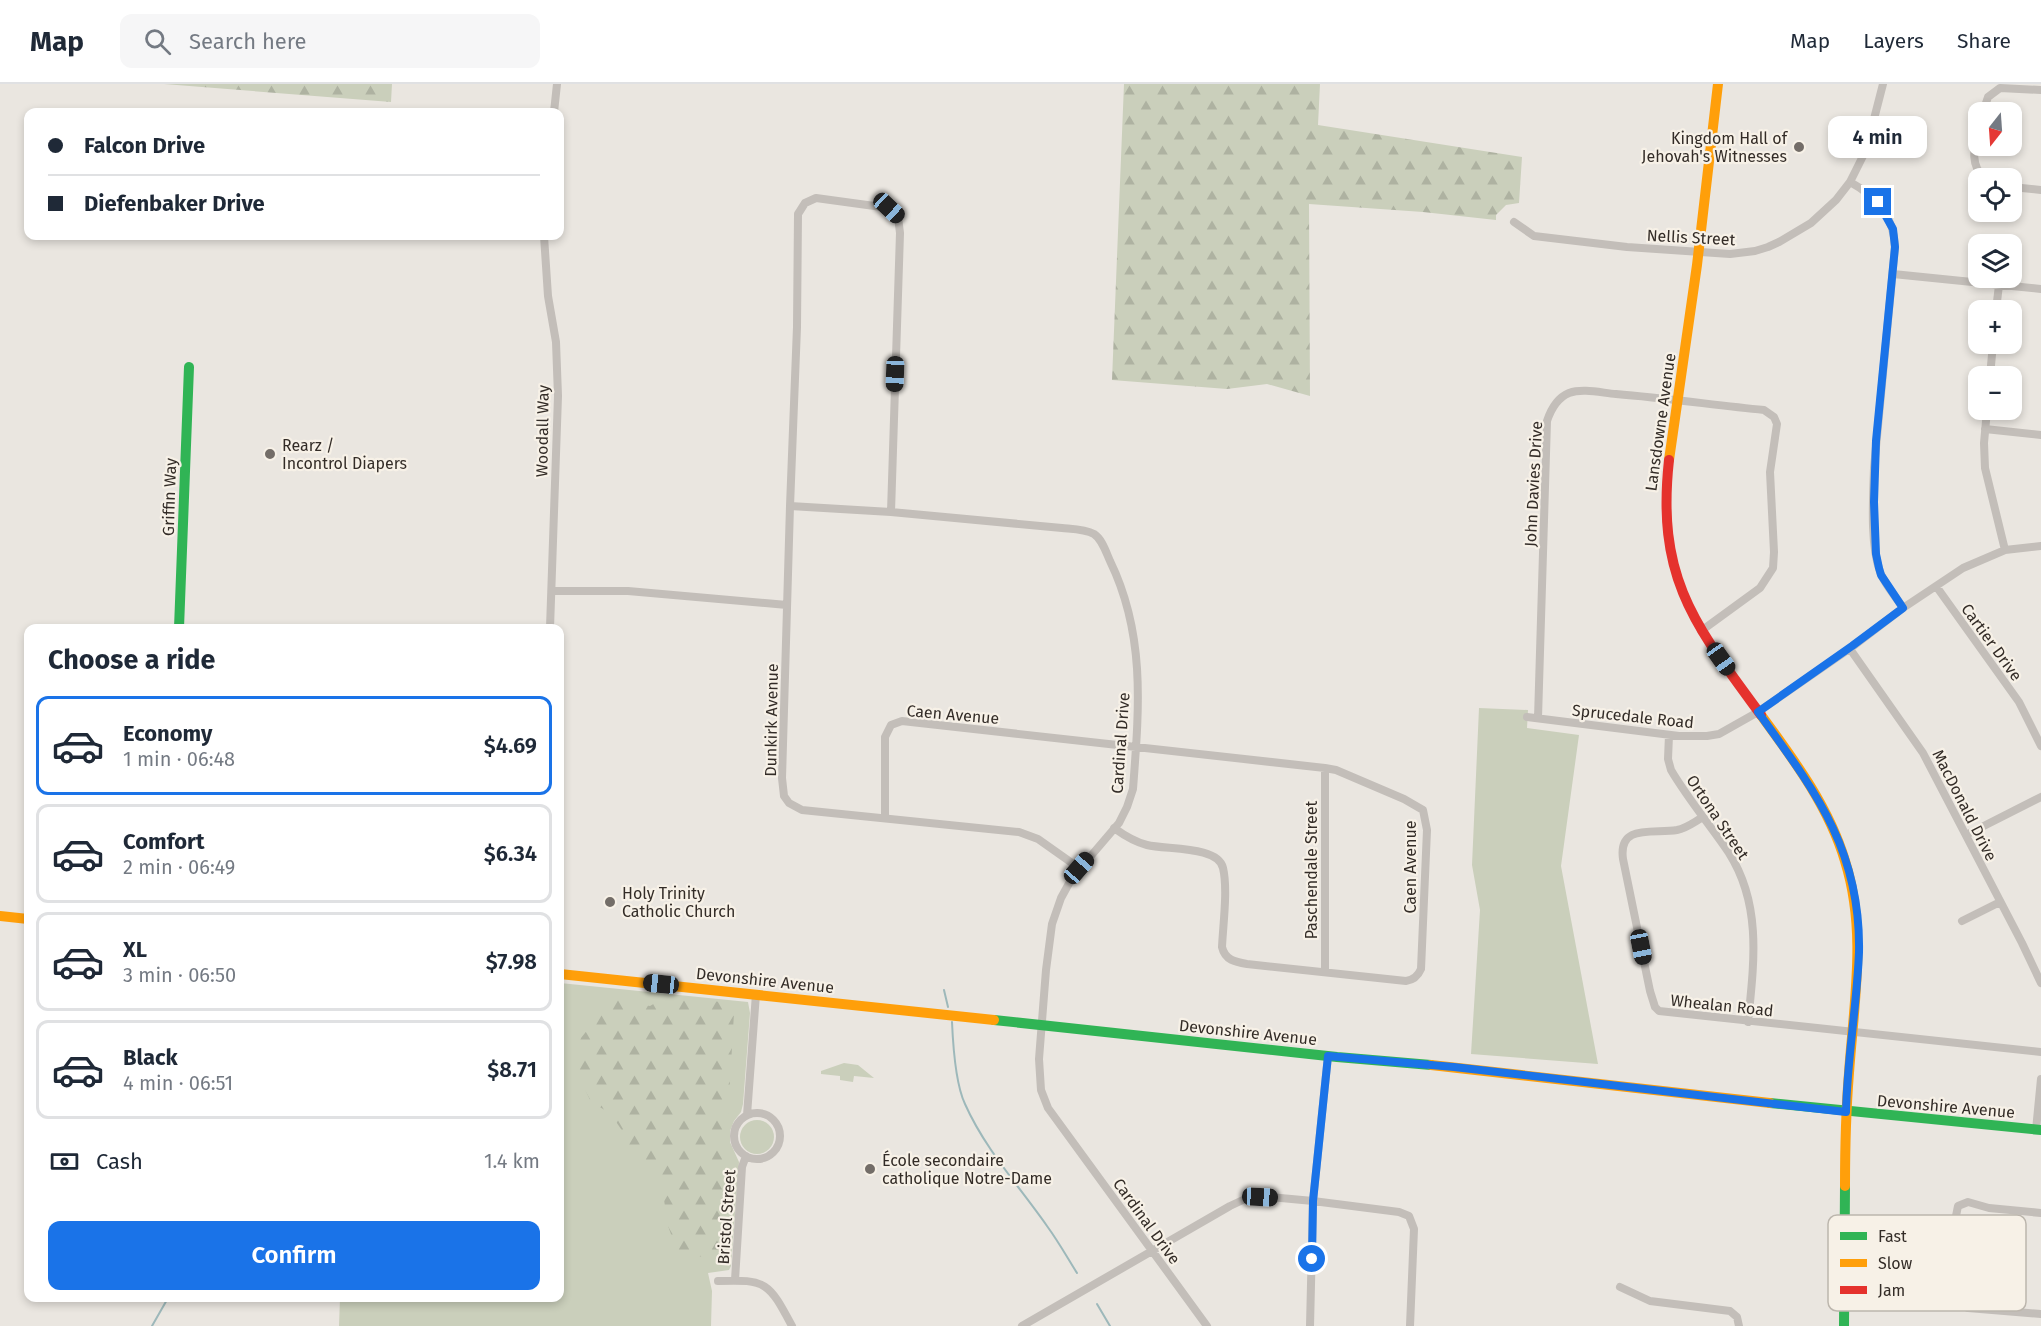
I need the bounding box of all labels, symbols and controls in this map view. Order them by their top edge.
search box [120,14,540,68]
text: Map [30,25,84,58]
icon: search [141,25,174,58]
text: Search here [189,28,307,55]
text: Map [1790,28,1830,54]
text: Layers [1863,28,1924,54]
text: Share [1957,28,2011,54]
north arrow [1968,102,2022,156]
map controls [1968,102,2022,420]
callout: 4 min [1828,115,1928,157]
text: 4 min [1852,125,1903,149]
place label: Kingdom Hall of Jehovah's Witnesses [1642,129,1789,166]
text: Falcon Drive [84,132,205,159]
marker: Kingdom Hall of Jehovah's Witnesses [1792,140,1806,154]
button: locate [1968,168,2022,222]
route end [1864,188,1891,215]
car [870,189,908,227]
text: Diefenbaker Drive [84,190,265,217]
street label: Nellis Street [1646,226,1736,249]
button: layers [1968,234,2022,288]
button: + [1968,300,2022,354]
street label: Lansdowne Avenue [1641,352,1680,492]
car [885,356,905,392]
button: − [1968,366,2022,420]
street label: Woodall Way [532,384,553,477]
street label: John Davies Drive [1521,421,1546,548]
place label: Rearz / Incontrol Diapers [282,436,407,473]
marker: Rearz / Incontrol Diapers [263,447,277,461]
street label: Griffin Way [159,458,180,536]
street label: Cartier Drive [1957,600,2026,685]
car [1703,639,1739,679]
text: Choose a ride [48,644,215,676]
street label: Dunkirk Avenue [761,663,782,777]
street label: Cardinal Drive [1107,692,1134,794]
street label: Caen Avenue [906,701,1000,728]
street label: Sprucedale Road [1571,701,1695,732]
icon: car [51,719,105,773]
text: Economy [123,720,212,747]
text: $4.69 [484,732,537,759]
street label: MacDonald Drive [1928,746,2001,864]
text: 1 min · 06:48 [123,747,235,771]
street label: Ortona Street [1682,771,1753,863]
street label: Paschendale Street [1302,800,1321,939]
street label: Caen Avenue [1401,821,1420,913]
icon: car [51,827,105,881]
text: Comfort [123,828,204,855]
text: $6.34 [484,840,537,867]
car [1060,849,1098,887]
text: 2 min · 06:49 [123,855,235,879]
place label: Holy Trinity Catholic Church [622,884,735,921]
marker: Holy Trinity Catholic Church [603,895,617,909]
car [1629,928,1653,966]
icon: car [51,935,105,989]
text: XL [123,936,147,963]
text: $7.98 [486,948,537,975]
text: 3 min · 06:50 [123,963,236,987]
street label: Devonshire Avenue [695,964,835,997]
car [642,973,680,995]
street label: Whealan Road [1669,991,1774,1020]
street label: Devonshire Avenue [1178,1016,1318,1049]
icon: car [51,1043,105,1097]
text: Black [123,1044,178,1071]
text: $8.71 [487,1056,537,1083]
text: 4 min · 06:51 [123,1071,233,1095]
street label: Devonshire Avenue [1876,1091,2016,1122]
icon: cash [48,1145,81,1178]
text: Cash [96,1148,143,1175]
text: 1.4 km [484,1149,540,1173]
place label: École secondaire catholique Notre-Dame [882,1150,1052,1188]
marker: École secondaire catholique Notre-Dame [863,1162,877,1176]
street label: Bristol Street [714,1169,739,1265]
street label: Cardinal Drive [1109,1175,1184,1268]
car [1242,1187,1278,1207]
legend [1828,1215,2026,1311]
button: Confirm [48,1221,540,1290]
text: Fast [1878,1227,1907,1246]
route start [1298,1245,1325,1272]
text: Slow [1878,1254,1913,1273]
text: Jam [1878,1281,1905,1300]

